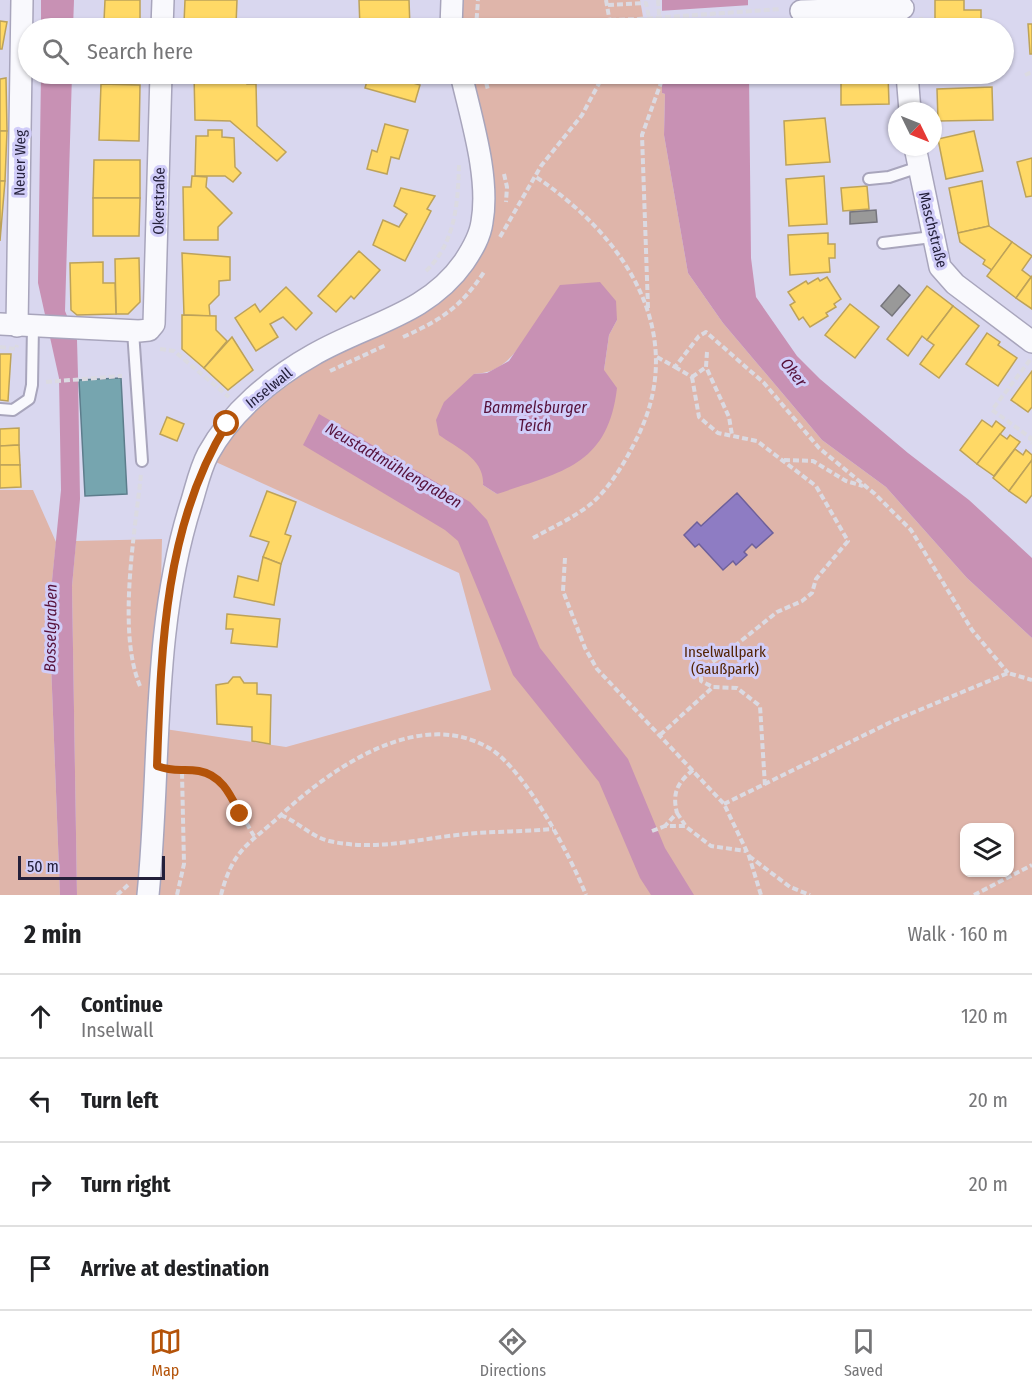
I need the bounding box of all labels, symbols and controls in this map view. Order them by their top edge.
search box [18,18,1014,84]
icon: search [39,35,72,68]
text: Search here [87,38,193,65]
north arrow [888,102,942,156]
street label: Neuer Weg [10,130,30,196]
street label: Okerstraße [149,167,169,235]
street label: Maschstraße [915,190,951,270]
water label: Oker [777,354,811,391]
street label: Inselwall [242,364,296,412]
water label: Bammelsburger Teich [483,398,587,435]
route start [213,410,239,436]
water label: Neustadtmühlengraben [322,419,465,512]
water label: Bosselgraben [40,584,61,672]
park label: Inselwallpark (Gaußpark) [684,643,766,678]
route end [226,800,252,826]
map controls [960,823,1014,877]
button: layers [960,823,1014,877]
scale bar [18,853,165,880]
text: 50 m [27,857,59,876]
text: 2 min [24,919,82,950]
text: Walk · 160 m [908,922,1008,946]
text: Continue [81,991,163,1018]
icon: ahead [24,1000,57,1033]
text: 120 m [961,1004,1008,1028]
text: Inselwall [81,1018,153,1042]
icon: left [24,1084,57,1117]
text: Turn left [81,1087,159,1114]
text: 20 m [969,1088,1008,1112]
icon: right [24,1168,57,1201]
text: Turn right [81,1171,170,1198]
text: 20 m [969,1172,1008,1196]
icon: arrive [24,1252,57,1285]
text: Arrive at destination [81,1255,269,1282]
tab: Map [149,1325,182,1380]
tab: Directions [480,1325,546,1380]
tab: Saved [844,1325,883,1380]

